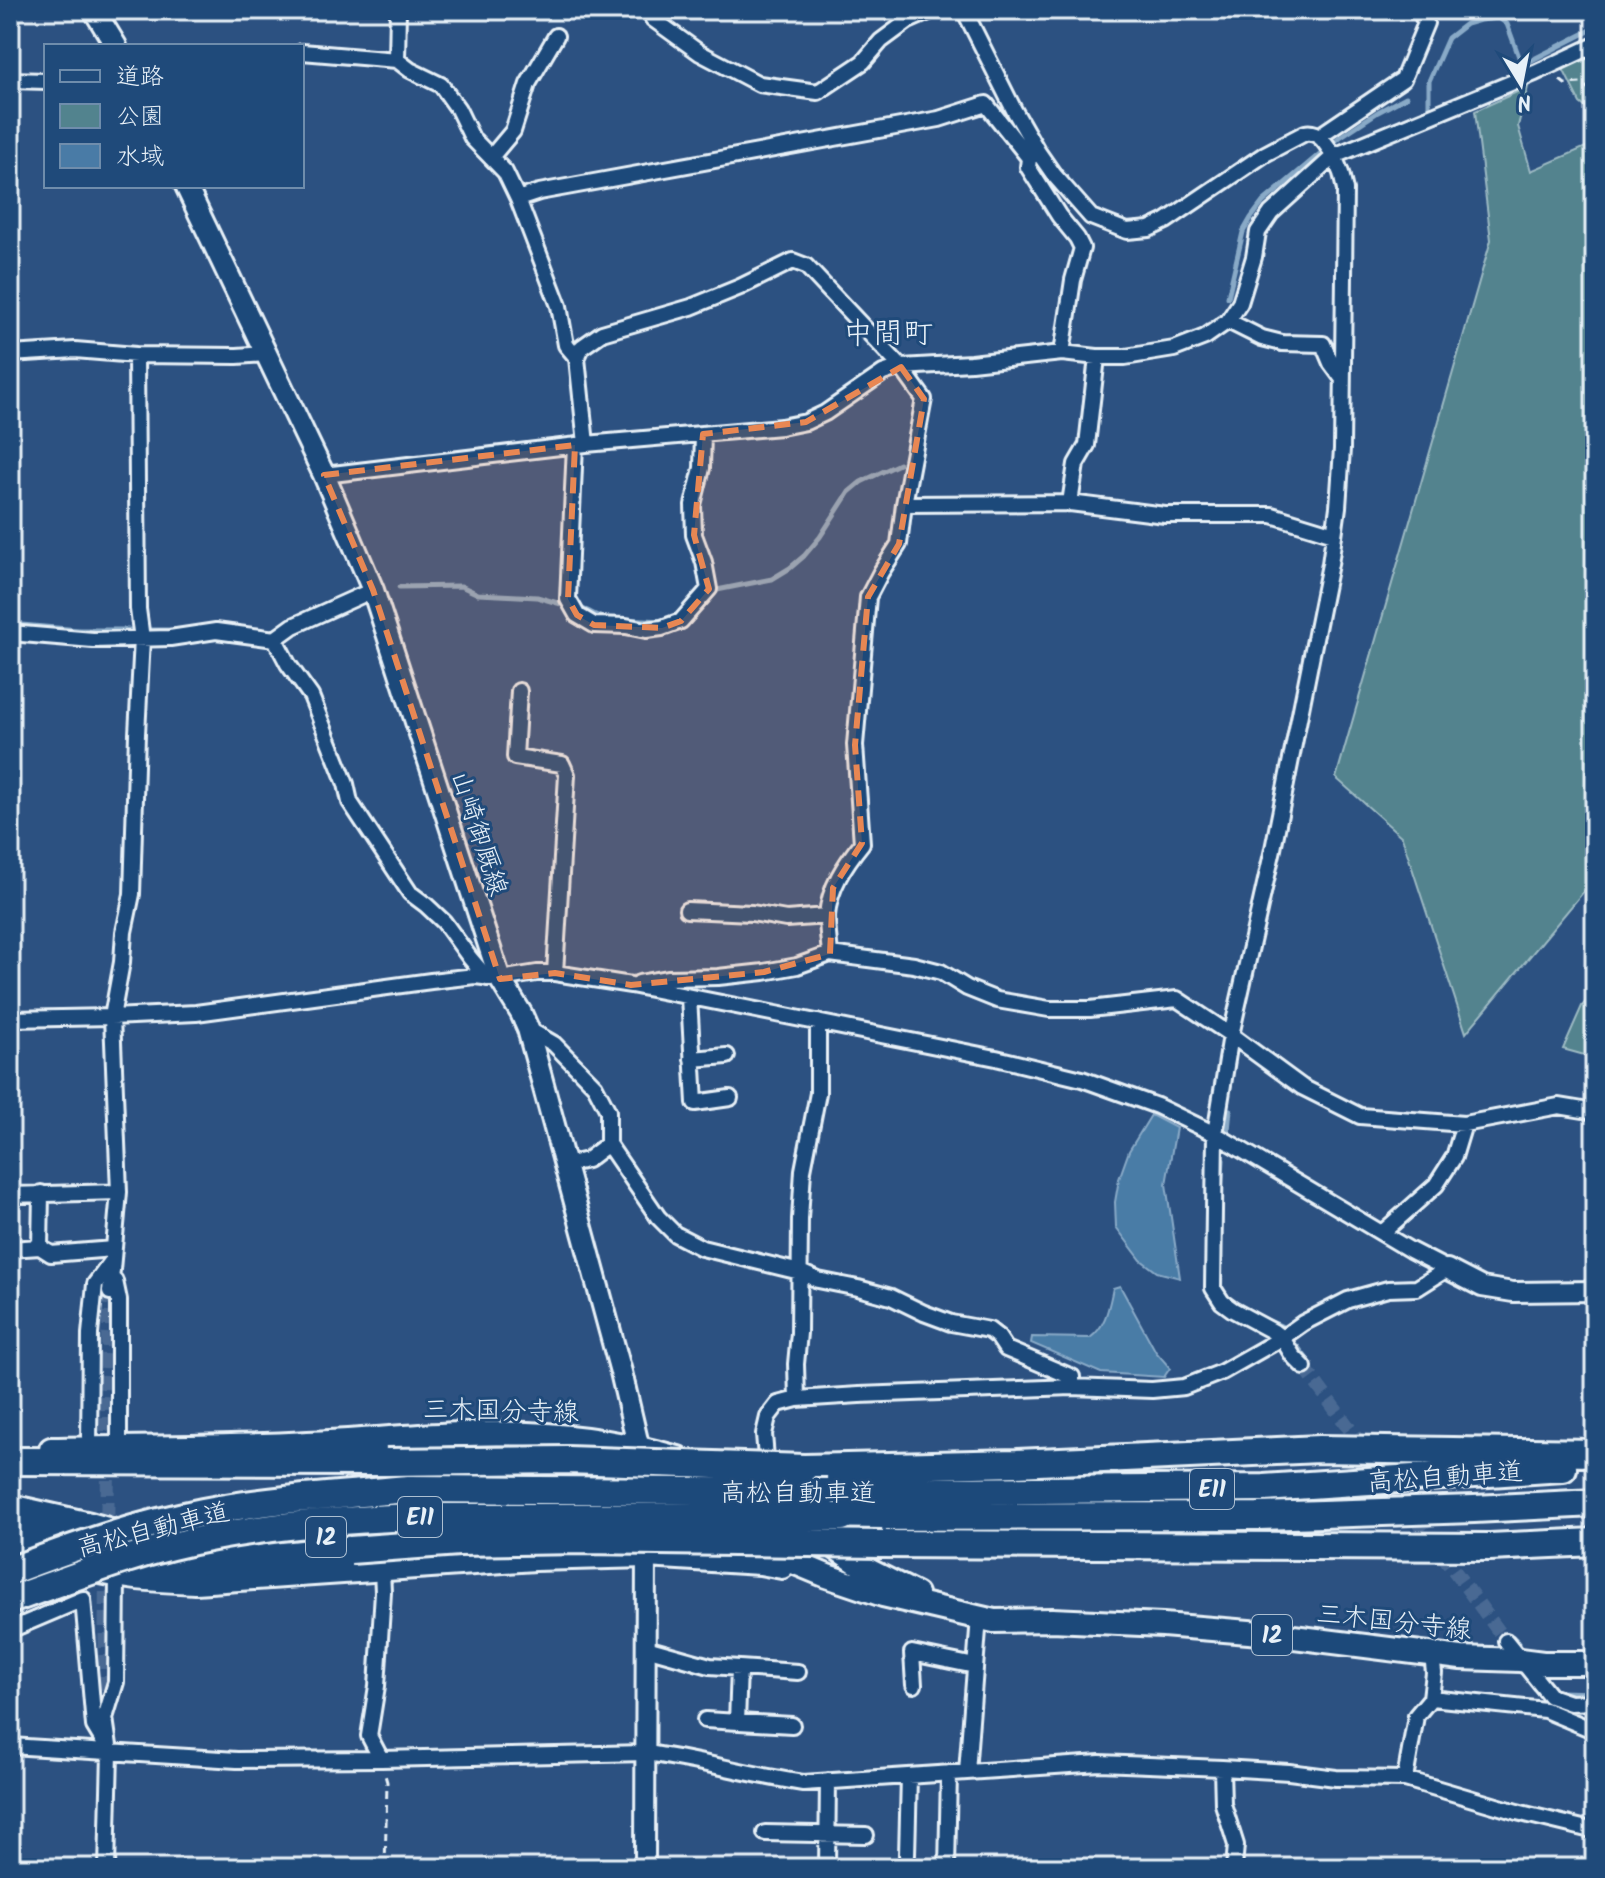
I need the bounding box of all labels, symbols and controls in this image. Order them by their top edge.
legend [44,44,304,188]
north arrow [1481,44,1561,124]
text: 道路 [116,58,164,97]
text: N [1514,83,1534,120]
text: 公園 [116,98,164,137]
text: 水域 [116,138,164,177]
district label: 中間町 [843,311,933,359]
street label: 山崎御厩線 [438,765,518,902]
street label: 三木国分寺線 [423,1390,579,1434]
street label: 高松自動車道 [1366,1452,1524,1504]
road number: E11 [1190,1469,1234,1509]
street label: 高松自動車道 [720,1473,876,1515]
street label: 高松自動車道 [73,1492,234,1570]
road number: E11 [398,1497,442,1537]
road number: 12 [306,1517,346,1557]
street label: 三木国分寺線 [1314,1594,1474,1652]
road number: 12 [1252,1615,1292,1655]

